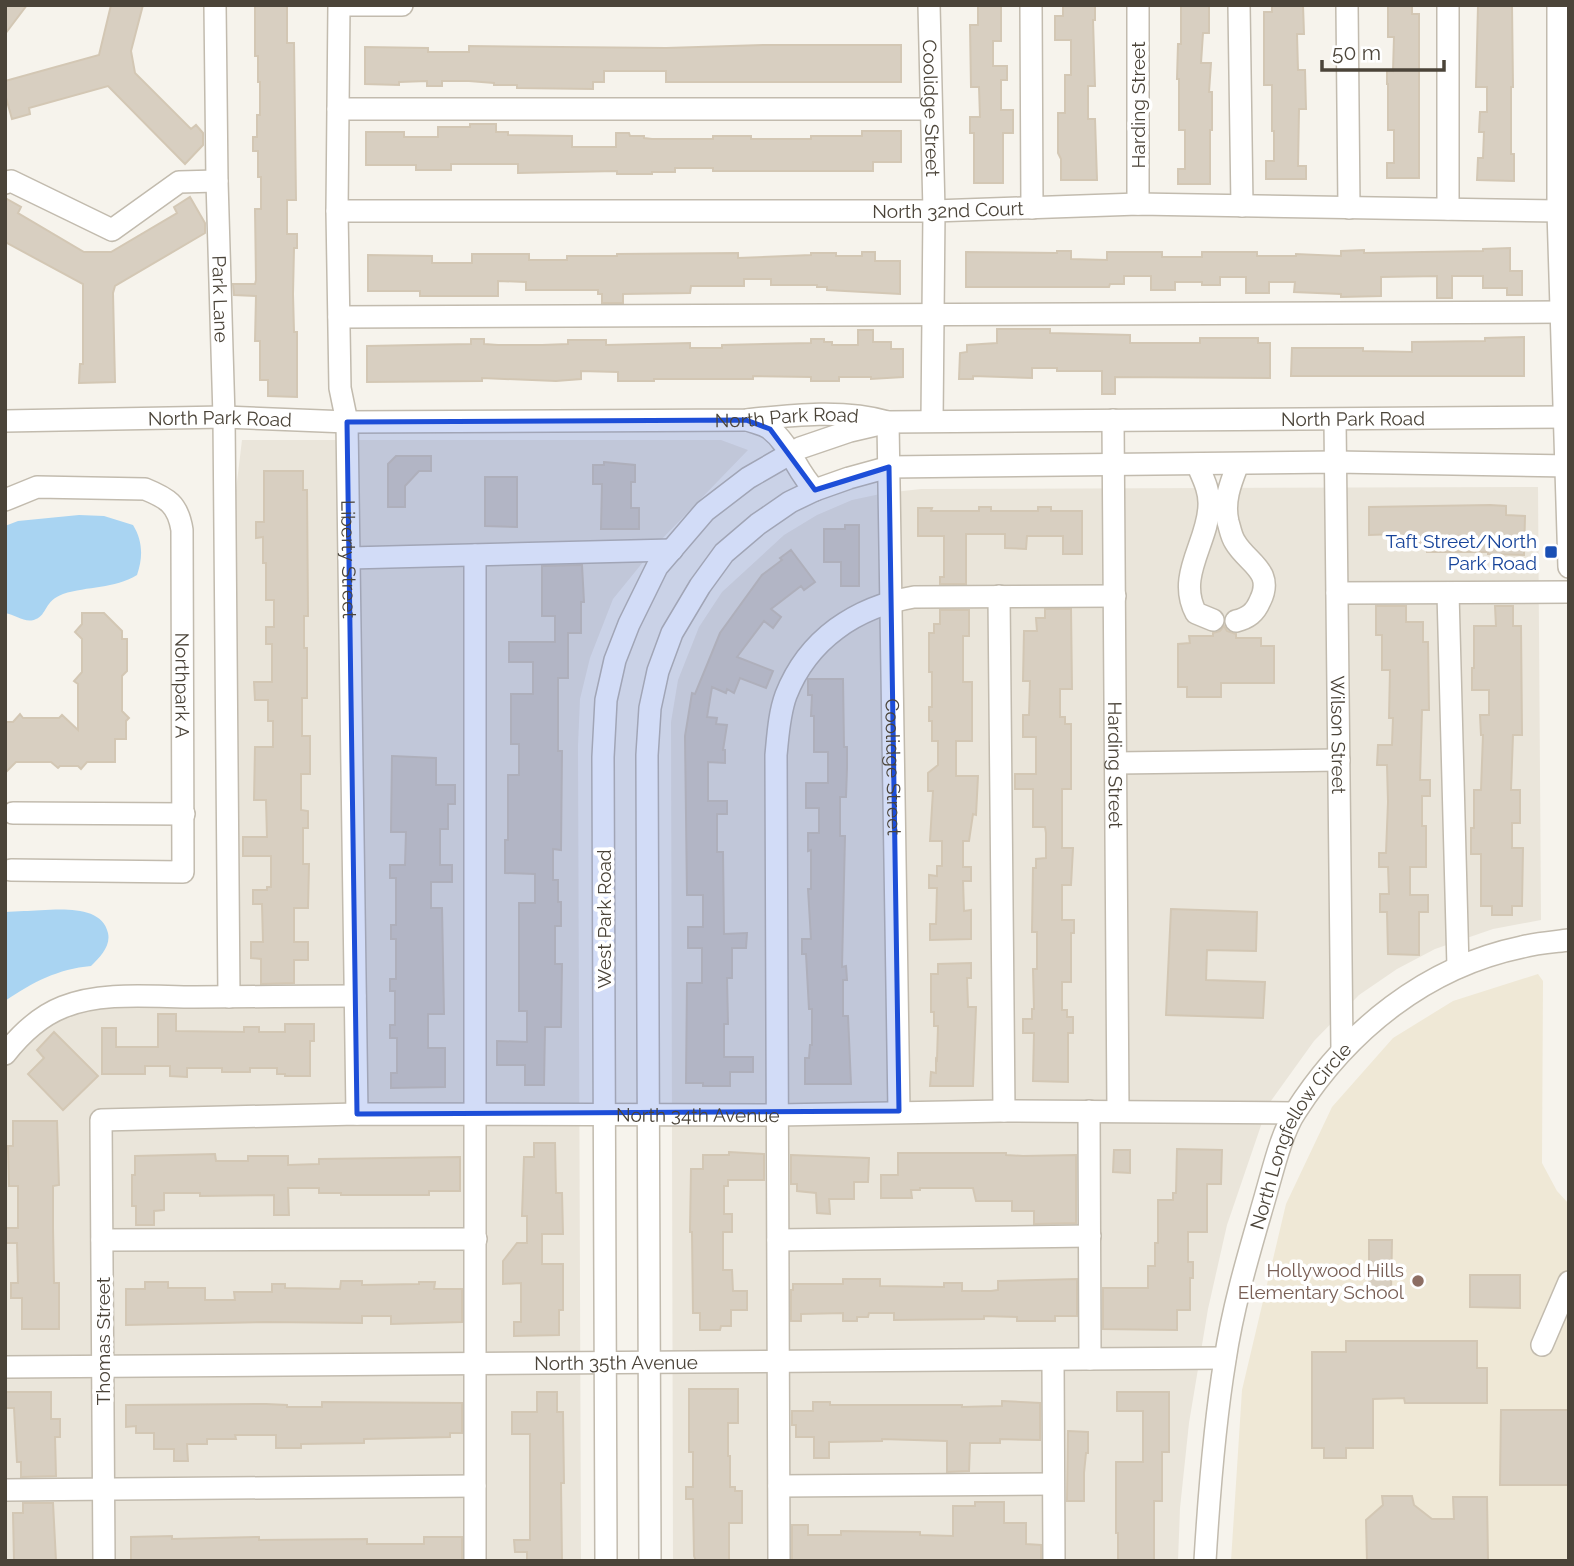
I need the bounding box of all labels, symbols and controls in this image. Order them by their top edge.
scale bar [1322,28,1444,72]
street label: Coolidge Street [919,39,944,178]
text: 50 m [1332,40,1381,65]
street label: Harding Street [1127,41,1149,168]
street label: North 32nd Court [872,197,1025,222]
street label: Park Lane [208,255,233,343]
street label: North Park Road [715,403,860,431]
street label: North Park Road [148,406,292,431]
street label: North Park Road [1281,407,1425,430]
street label: Liberty Street [337,500,361,619]
place label: Taft Street/North Park Road [1386,530,1537,574]
marker: Taft Street/North Park Road [1543,544,1559,560]
street label: Northpark A [171,633,194,739]
street label: Wilson Street [1327,676,1350,795]
street label: Coolidge Street [881,698,906,836]
street label: Harding Street [1104,701,1127,829]
street label: West Park Road [593,849,615,989]
street label: North Longfellow Circle [1245,1038,1356,1232]
street label: North 34th Avenue [616,1104,780,1126]
place label: Hollywood Hills Elementary School [1238,1259,1405,1303]
marker: Hollywood Hills Elementary School [1410,1273,1426,1289]
street label: Thomas Street [92,1276,114,1405]
street label: North 35th Avenue [534,1351,698,1374]

